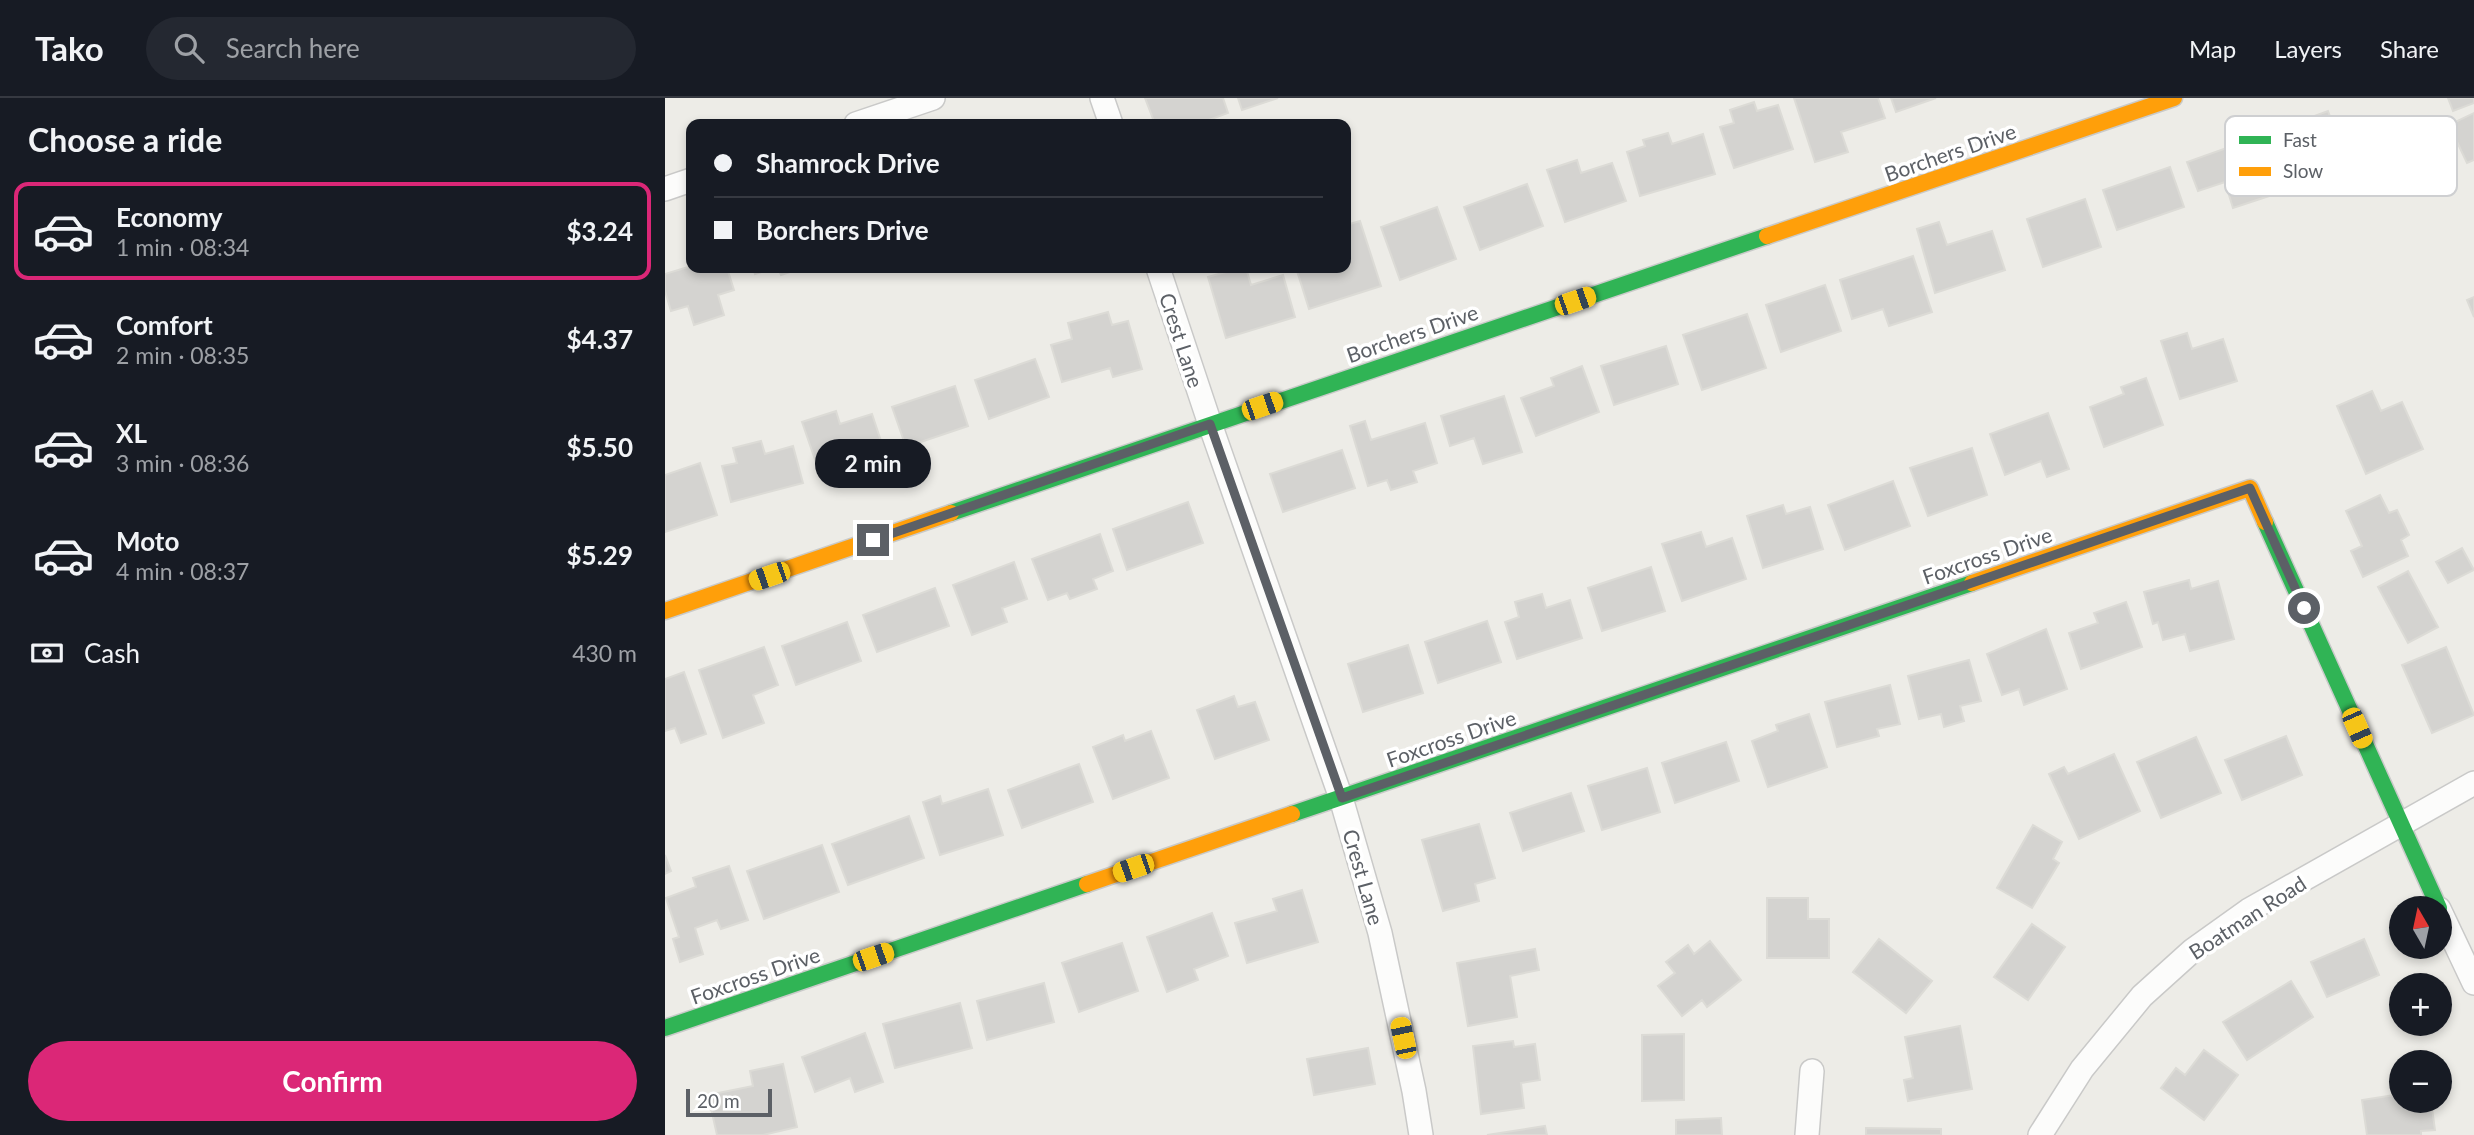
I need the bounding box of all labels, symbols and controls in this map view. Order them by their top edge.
search box [146,17,636,80]
text: Tako [35,28,104,68]
icon: search [170,29,208,67]
text: Search here [226,32,360,64]
text: Map [2189,34,2236,63]
text: Layers [2274,34,2342,63]
text: Share [2380,34,2439,63]
legend [2225,116,2457,196]
street label: Borchers Drive [1881,118,2019,186]
text: Choose a ride [28,120,222,159]
text: Fast [2283,128,2317,151]
text: Shamrock Drive [756,147,940,179]
text: Slow [2283,159,2323,182]
icon: car [32,200,95,263]
text: Economy [116,201,222,233]
text: Borchers Drive [756,214,929,246]
text: $3.24 [567,215,633,247]
text: 1 min · 08:34 [116,233,249,261]
car [1552,284,1599,318]
street label: Crest Lane [1155,289,1209,391]
street label: Borchers Drive [1343,299,1481,367]
icon: car [32,308,95,371]
text: Comfort [116,309,213,341]
text: $4.37 [567,323,633,355]
text: 2 min · 08:35 [116,341,249,369]
car [1239,389,1286,423]
icon: car [32,416,95,479]
text: XL [116,417,147,449]
text: $5.50 [567,431,633,463]
callout: 2 min [815,438,931,488]
text: 3 min · 08:36 [116,449,249,477]
text: 2 min [844,449,902,477]
street label: Foxcross Drive [1919,521,2055,589]
icon: car [32,524,95,587]
route end [857,524,889,556]
text: Moto [116,525,179,557]
text: $5.29 [567,539,633,571]
text: 4 min · 08:37 [116,557,249,585]
car [746,559,793,593]
route start [2288,592,2320,624]
icon: cash [28,634,66,672]
text: Cash [84,637,140,669]
text: 430 m [572,639,637,667]
street label: Foxcross Drive [1383,704,1519,772]
car [2339,705,2376,751]
street label: Crest Lane [1338,826,1390,928]
car [1110,851,1157,885]
street label: Boatman Road [2184,870,2310,964]
north arrow [2389,896,2452,959]
map controls [2389,896,2452,1113]
car [850,940,897,974]
street label: Foxcross Drive [687,941,823,1009]
button: + [2389,973,2452,1036]
car [1389,1015,1418,1061]
button: Confirm [28,1041,637,1121]
button: − [2389,1050,2452,1113]
scale bar [686,1086,772,1118]
text: 20 m [697,1089,740,1112]

